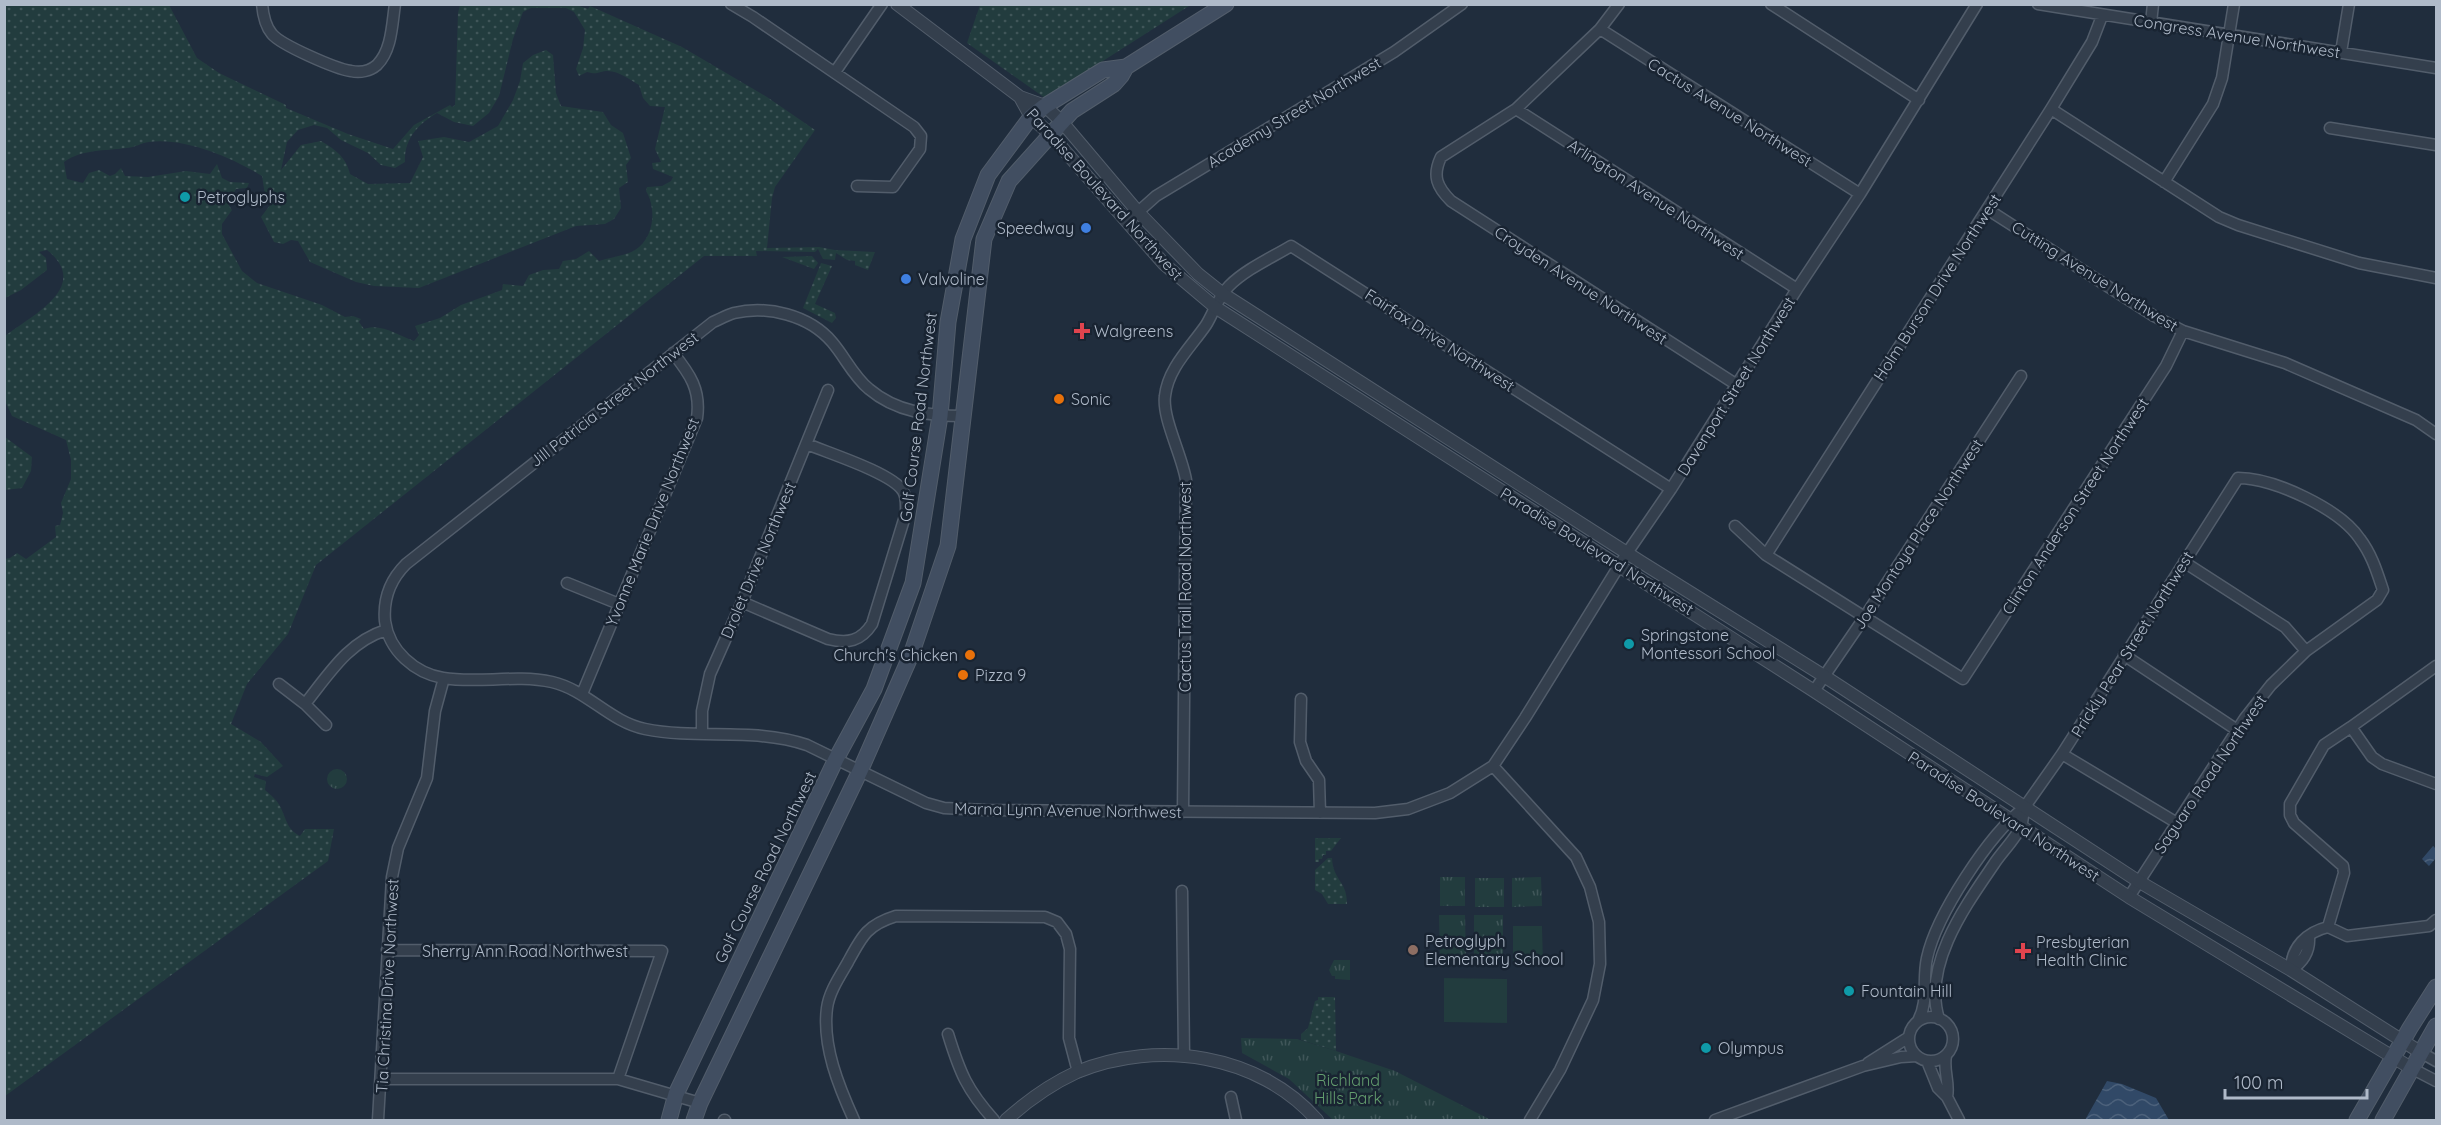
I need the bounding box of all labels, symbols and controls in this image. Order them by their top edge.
street label: Congress Avenue Northwest [2132,10,2342,62]
street label: Academy Street Northwest [1204,52,1384,172]
street label: Cactus Avenue Northwest [1644,53,1816,171]
street label: Paradise Boulevard Northwest [1022,104,1188,284]
street label: Arlington Avenue Northwest [1564,134,1748,264]
place label: Petroglyphs [197,187,285,207]
marker: Petroglyphs [178,190,192,204]
street label: Holm Burson Drive Northwest [1869,190,2005,384]
street label: Cutting Avenue Northwest [2008,217,2182,335]
place label: Speedway [997,218,1074,238]
marker: Speedway [1079,221,1093,235]
street label: Croyden Avenue Northwest [1491,222,1671,348]
place label: Valvoline [918,269,985,289]
marker: Valvoline [899,272,913,286]
street label: Fairfax Drive Northwest [1361,284,1519,396]
street label: Davenport Street Northwest [1673,293,1799,479]
street label: Golf Course Road Northwest [895,311,941,523]
place label: Walgreens [1094,321,1173,341]
marker: Walgreens [1075,324,1089,338]
street label: Jill Patricia Street Northwest [526,327,702,471]
place label: Sonic [1071,389,1111,409]
marker: Sonic [1052,392,1066,406]
street label: Clinton Anderson Street Northwest [1997,394,2153,618]
street label: Yvonne Marie Drive Northwest [601,415,703,629]
street label: Joe Montoya Place Northwest [1849,435,1987,633]
street label: Drolet Drive Northwest [716,479,800,641]
street label: Cactus Trail Road Northwest [1175,482,1195,692]
street label: Paradise Boulevard Northwest [1497,483,1697,619]
street label: Prickly Pear Street Northwest [2066,547,2198,741]
place label: Springstone Montessori School [1641,625,1776,663]
marker: Springstone Montessori School [1622,637,1636,651]
place label: Church's Chicken [833,645,958,665]
marker: Church's Chicken [963,648,977,662]
place label: Pizza 9 [975,665,1026,685]
marker: Pizza 9 [956,668,970,682]
street label: Saguaro Road Northwest [2149,691,2271,857]
street label: Paradise Boulevard Northwest [1904,746,2104,886]
street label: Golf Course Road Northwest [710,768,820,966]
street label: Marna Lynn Avenue Northwest [954,798,1182,822]
street label: Tia Christina Drive Northwest [371,878,403,1094]
place label: Petroglyph Elementary School [1425,931,1564,969]
place label: Presbyterian Health Clinic [2036,932,2130,970]
street label: Sherry Ann Road Northwest [422,941,628,961]
marker: Presbyterian Health Clinic [2014,942,2032,960]
marker: Petroglyph Elementary School [1406,943,1420,957]
place label: Fountain Hill [1861,981,1952,1001]
marker: Fountain Hill [1842,984,1856,998]
place label: Olympus [1718,1038,1784,1058]
marker: Olympus [1699,1041,1713,1055]
scale bar [2225,1062,2368,1100]
park label: Richland Hills Park [1314,1070,1382,1108]
text: 100 m [2234,1071,2283,1094]

